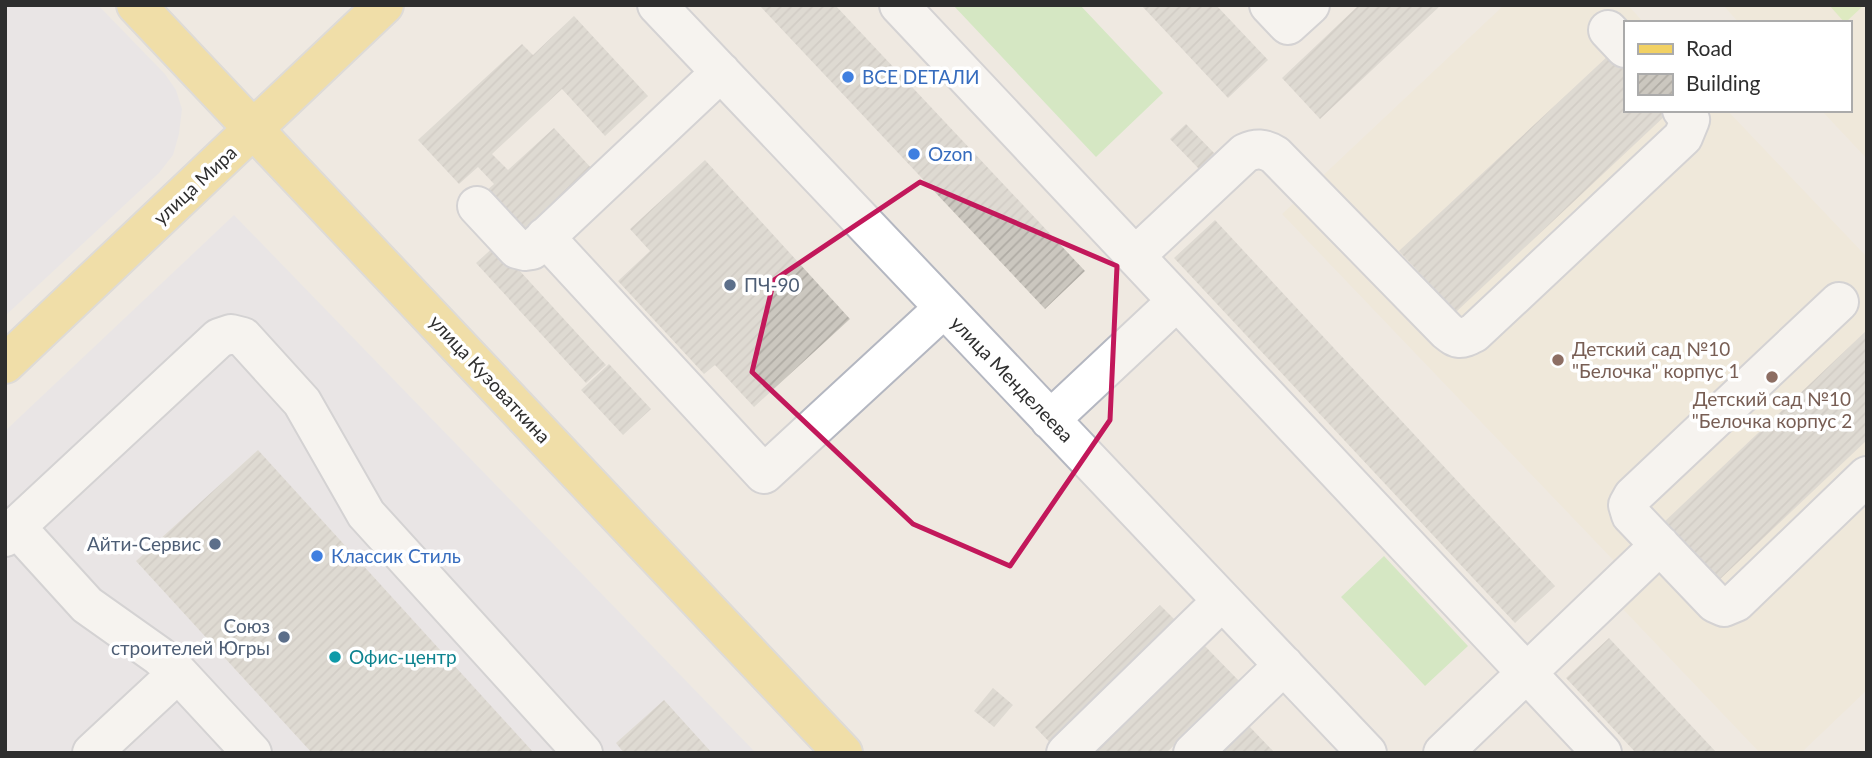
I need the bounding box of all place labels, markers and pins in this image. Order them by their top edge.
place label: ВСЕ DEТАЛИ [862,65,980,88]
marker: ВСЕ DEТАЛИ [840,69,856,85]
place label: Ozon [928,142,973,165]
marker: Ozon [906,146,922,162]
place label: ПЧ-90 [744,273,800,296]
marker: ПЧ-90 [722,277,738,293]
place label: Детский сад №10 "Белочка" корпус 1 [1572,337,1740,382]
marker: Детский сад №10 "Белочка" корпус 1 [1550,352,1566,368]
marker: Детский сад №10 "Белочка корпус 2 [1764,369,1780,385]
place label: Детский сад №10 "Белочка корпус 2 [1692,387,1852,432]
place label: Айти-Сервис [87,532,201,555]
marker: Айти-Сервис [207,536,223,552]
place label: Классик Стиль [331,544,461,567]
marker: Классик Стиль [309,548,325,564]
place label: Союз строителей Югры [111,614,270,659]
marker: Союз строителей Югры [276,629,292,645]
place label: Офис-центр [349,645,457,668]
marker: Офис-центр [327,649,343,665]

